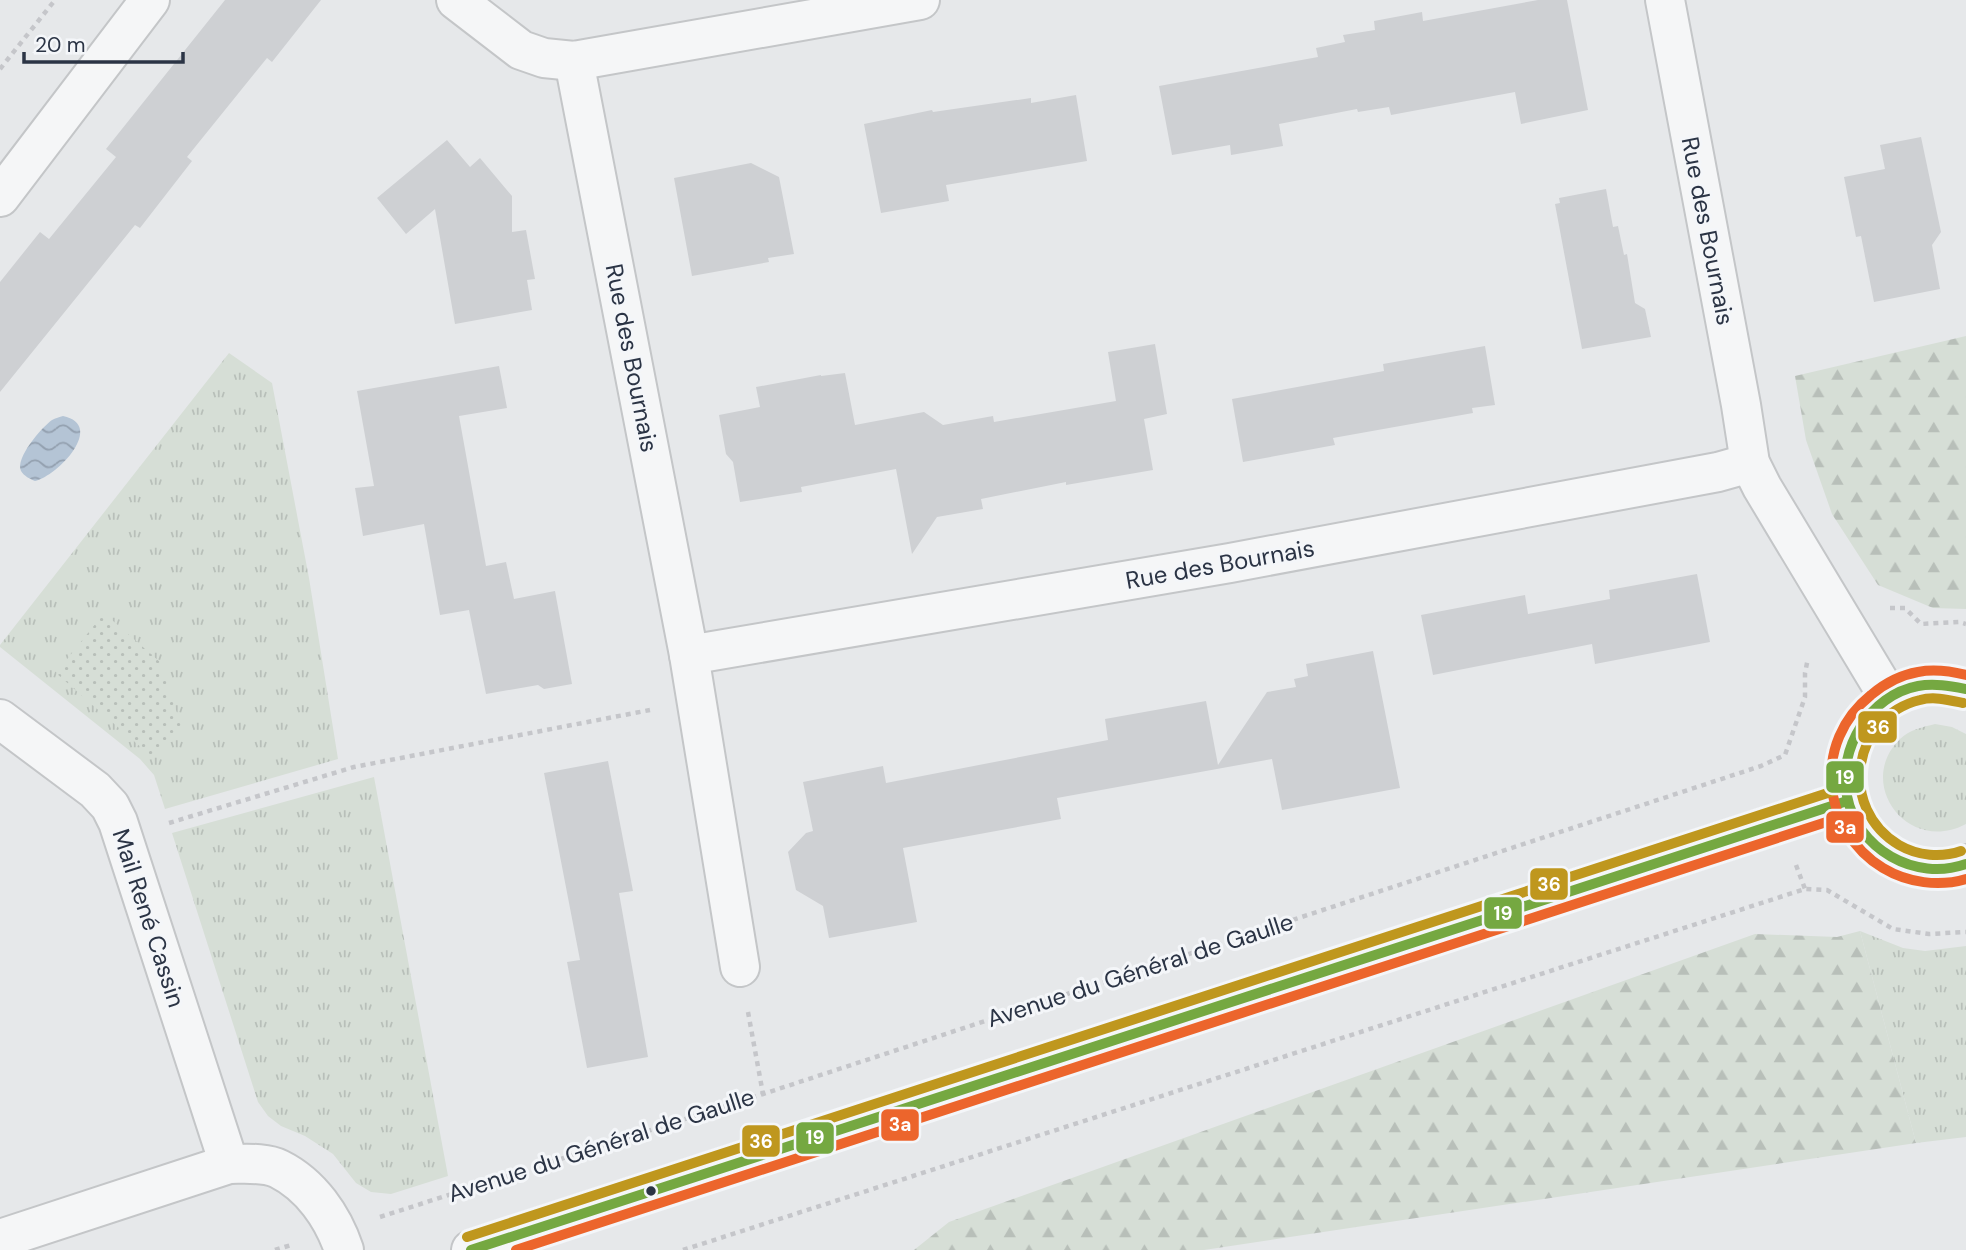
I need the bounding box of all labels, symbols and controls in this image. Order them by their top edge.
scale bar [24,21,184,65]
text: 20 m [35,31,86,59]
street label: Rue des Bournais [1675,134,1741,328]
street label: Rue des Bournais [599,261,665,455]
street label: Rue des Bournais [1123,532,1317,596]
line badge: 36 [1857,710,1898,744]
text: 36 [1866,715,1890,740]
line badge: 19 [1825,760,1865,794]
text: 19 [1836,765,1854,790]
line badge: 3a [1825,810,1865,844]
text: 3a [1834,815,1856,840]
street label: Mail René Cassin [106,825,192,1011]
line badge: 36 [1529,867,1569,901]
text: 36 [1537,872,1561,897]
line badge: 19 [1483,896,1523,930]
text: 19 [1494,901,1512,926]
street label: Avenue du Général de Gaulle [983,906,1297,1034]
street label: Avenue du Général de Gaulle [444,1081,758,1209]
line badge: 3a [880,1108,920,1142]
text: 3a [889,1112,911,1137]
line badge: 19 [795,1121,835,1155]
line badge: 36 [741,1124,781,1158]
text: 19 [806,1125,824,1150]
text: 36 [749,1129,773,1154]
unlabelled marker [644,1184,658,1198]

